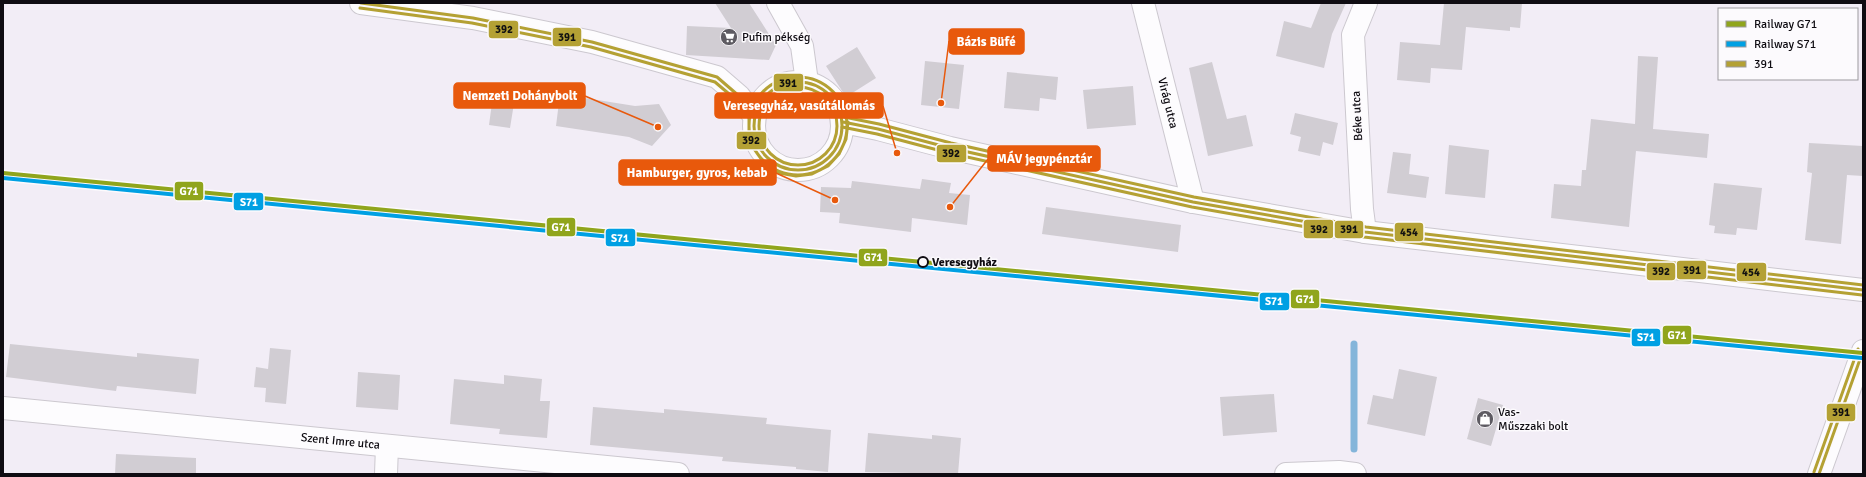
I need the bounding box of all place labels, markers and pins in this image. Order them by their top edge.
supermarket icon: Pufim pékség [719,27,739,47]
callout: Bázis Büfé [949,29,1024,54]
place label: Pufim pékség [742,30,810,45]
callout: Nemzeti Dohánybolt [454,83,585,108]
callout: Veresegyház, vasútállomás [715,93,883,118]
callout: MÁV jegypénztár [988,146,1100,171]
callout: Hamburger, gyros, kebab [619,160,776,185]
place label: Veresegyház [932,255,998,270]
marker: Veresegyház [917,256,929,268]
place label: Vas- Műszzaki bolt [1498,405,1568,434]
shop icon: Vas- Műszzaki bolt [1475,409,1495,429]

